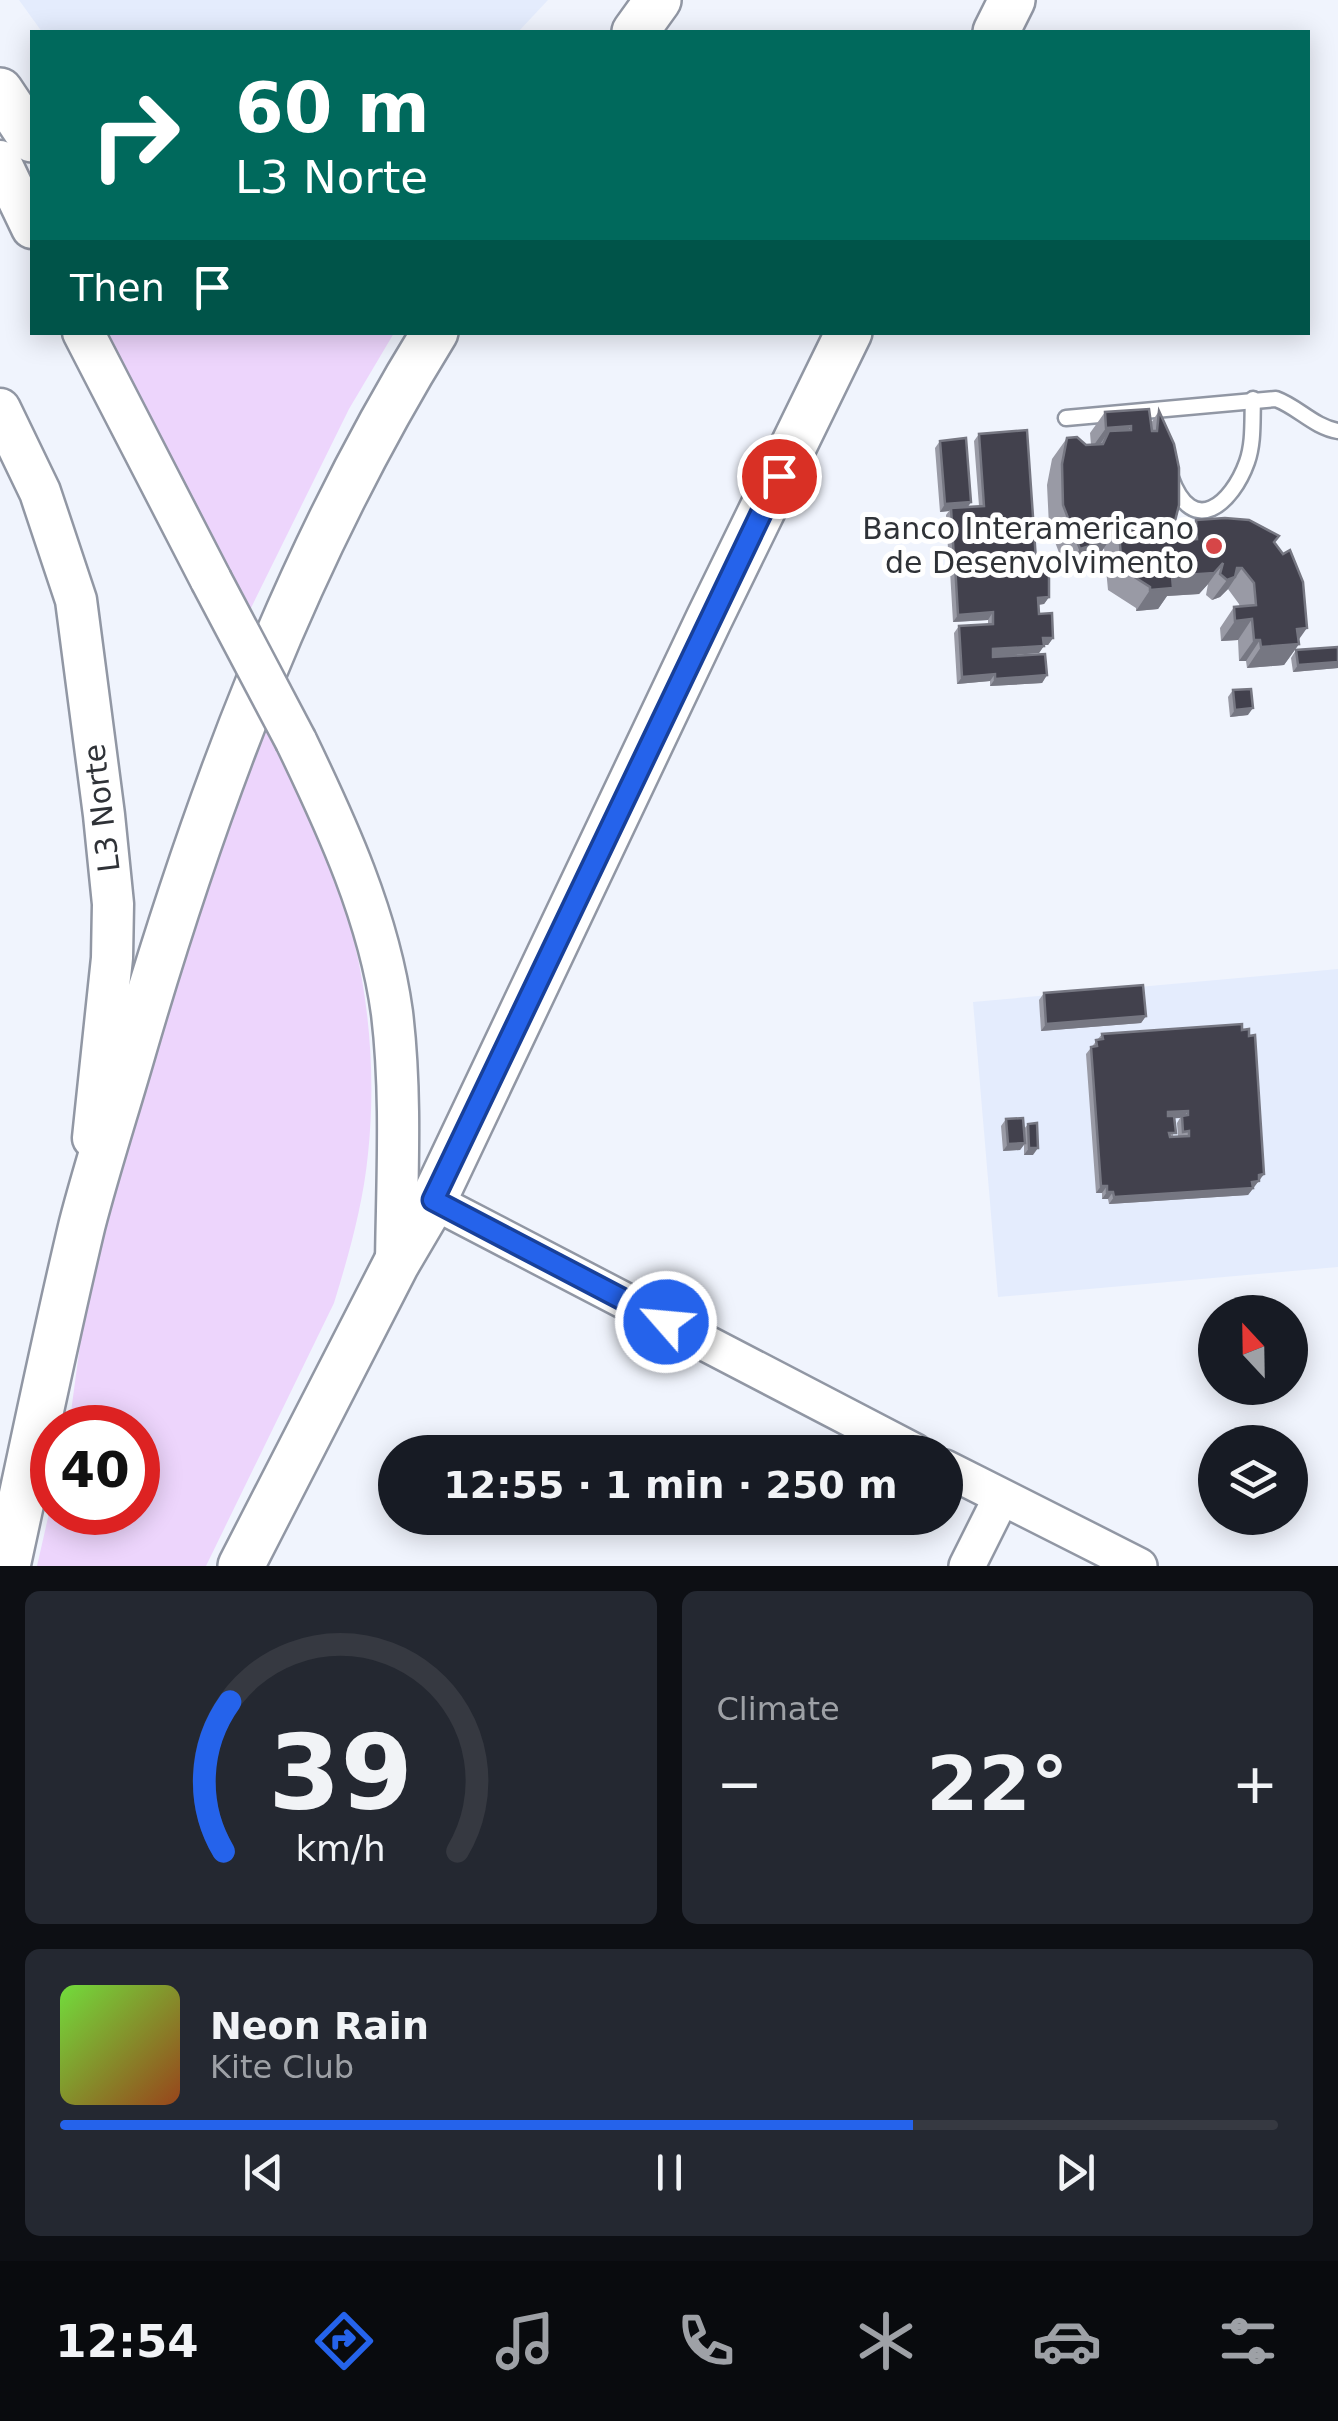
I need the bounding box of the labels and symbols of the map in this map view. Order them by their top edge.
pin [737,434,822,519]
place label: Banco Interamericano de Desenvolvimento [862,511,1194,580]
marker: Banco Interamericano de Desenvolvimento [1203,535,1225,557]
street label: L3 Norte [76,742,127,874]
position arrow [614,1270,718,1374]
north arrow [1198,1295,1308,1405]
speed limit sign: 40 [30,1405,160,1535]

